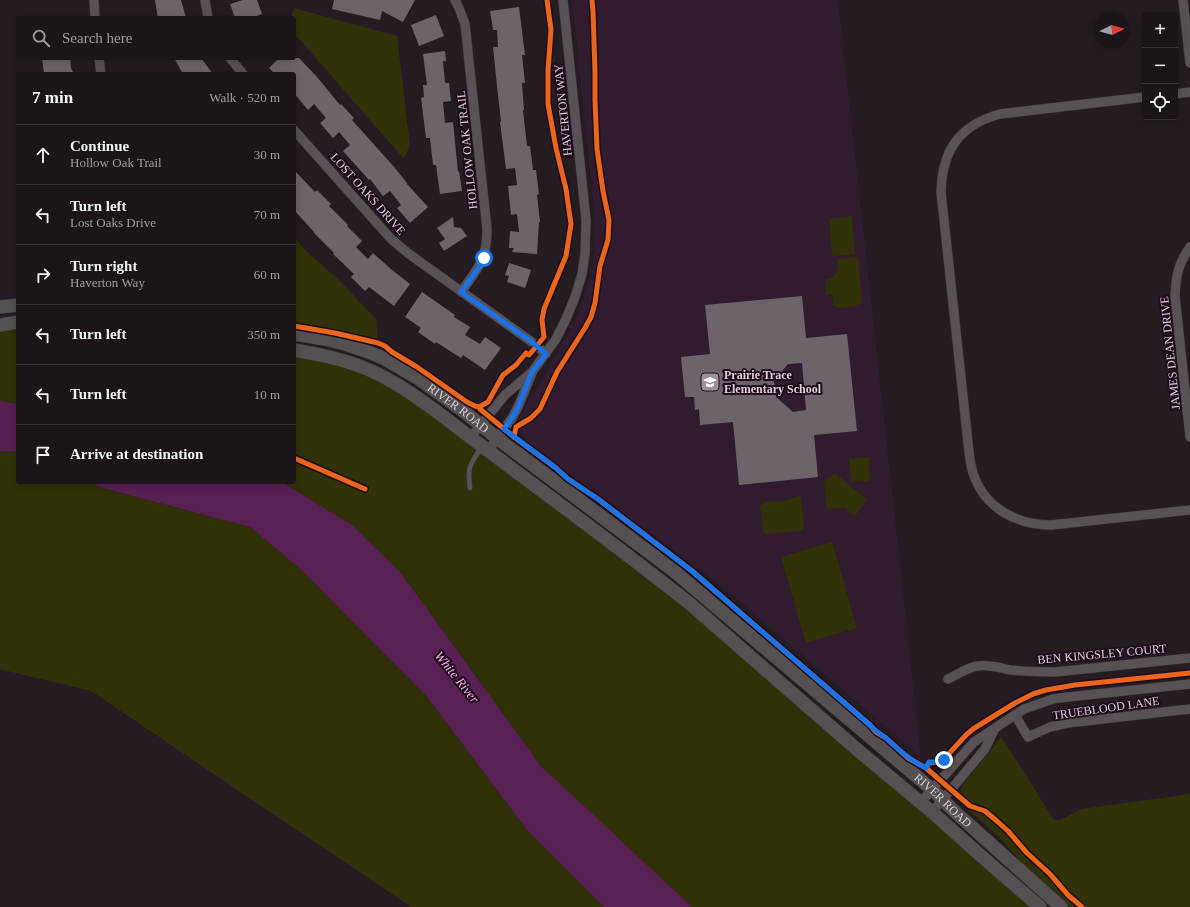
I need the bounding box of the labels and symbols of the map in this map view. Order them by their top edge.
north arrow [1094,12,1130,48]
street label: HAVERTON WAY [551,63,575,157]
street label: HOLLOW OAK TRAIL [454,90,480,210]
street label: LOST OAKS DRIVE [328,150,408,238]
route start [475,249,493,267]
street label: JAMES DEAN DRIVE [1157,296,1183,410]
place label: Prairie Trace Elementary School [724,368,822,396]
school or university icon: Prairie Trace Elementary School [699,371,721,393]
street label: RIVER ROAD [425,380,492,436]
street label: BEN KINGSLEY COURT [1037,641,1168,667]
water label: White River [432,648,483,706]
street label: TRUEBLOOD LANE [1052,694,1160,722]
route end [935,751,953,769]
street label: RIVER ROAD [911,771,975,831]

